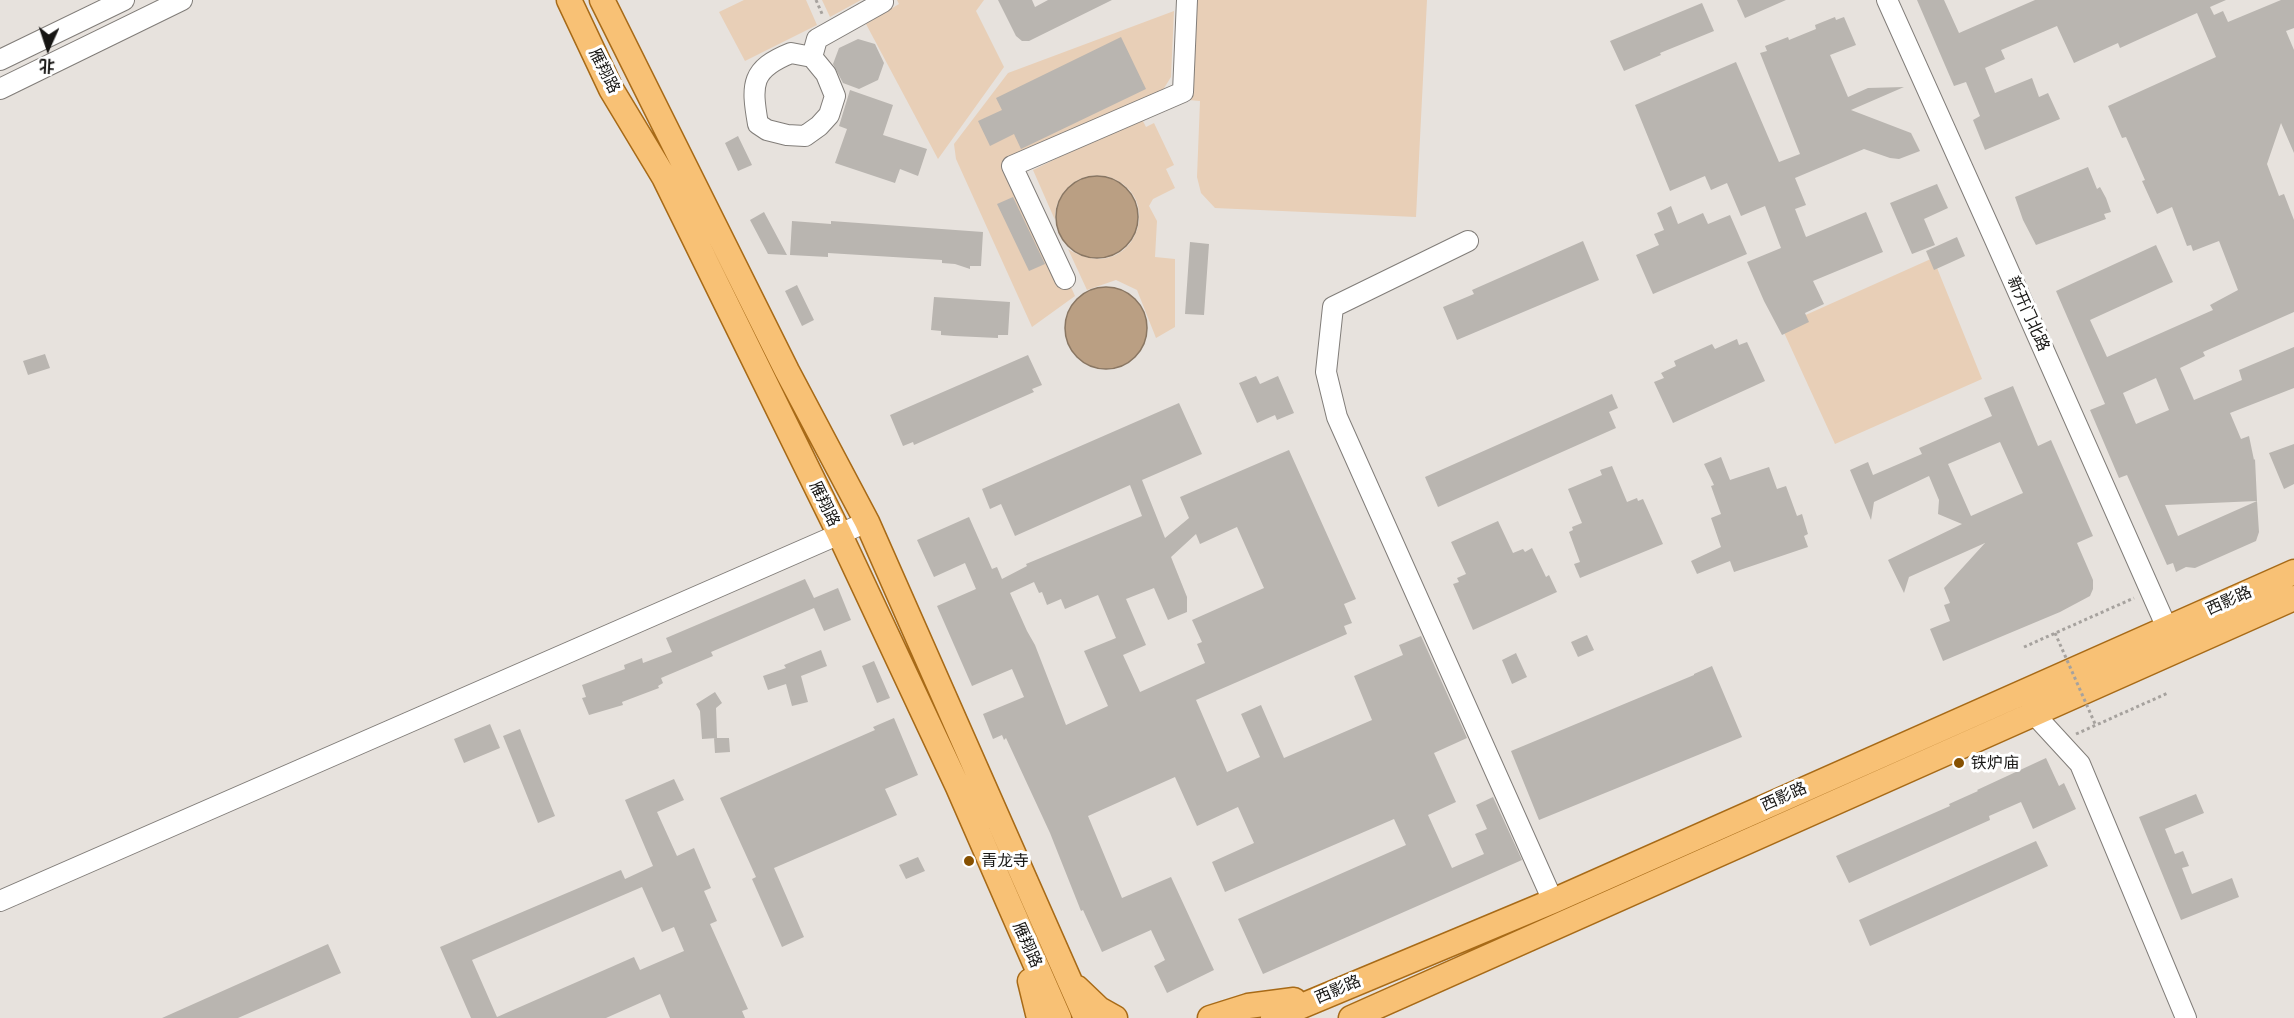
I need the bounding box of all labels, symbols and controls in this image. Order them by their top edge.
north arrow [18,18,78,78]
street label: 雁翔路 [585,45,623,97]
text: 北 [39,56,56,76]
street label: 新开门北路 [2003,274,2053,354]
street label: 雁翔路 [805,478,843,530]
street label: 西影路 [2203,582,2255,620]
place label: 铁炉庙 [1971,753,2019,773]
marker: 铁炉庙 [1952,756,1966,770]
street label: 西影路 [1758,778,1810,816]
place label: 青龙寺 [981,851,1029,871]
marker: 青龙寺 [962,854,976,868]
street label: 雁翔路 [1008,919,1046,971]
street label: 西影路 [1312,972,1364,1008]

